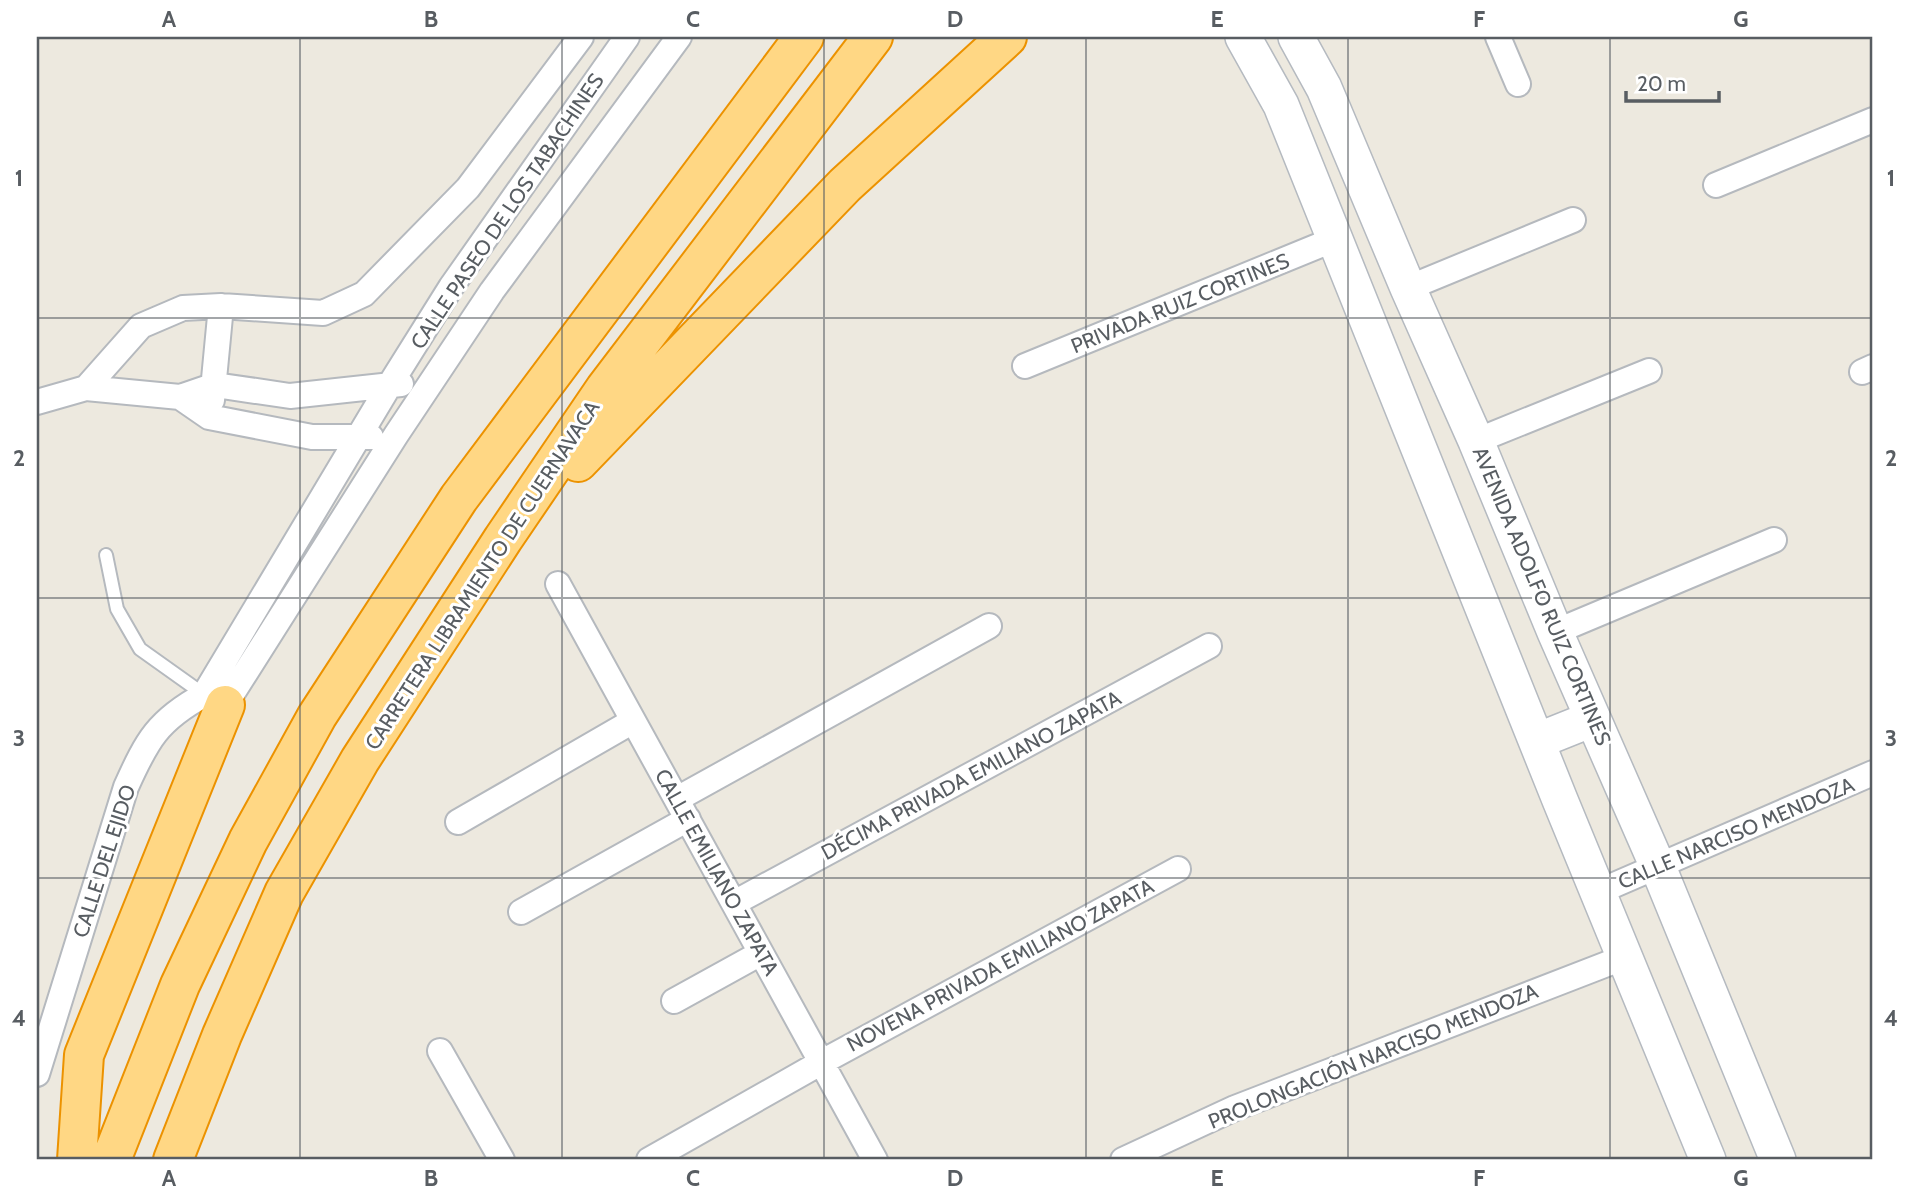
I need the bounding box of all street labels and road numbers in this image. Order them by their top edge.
street label: CALLE PASEO DE LOS TABACHINES [405,69,609,353]
street label: PRIVADA RUIZ CORTINES [1067,248,1293,358]
street label: CARRETERA LIBRAMIENTO DE CUERNAVACA [359,396,605,754]
street label: AVENIDA ADOLFO RUIZ CORTINES [1468,443,1616,749]
street label: DÉCIMA PRIVADA EMILIANO ZAPATA [817,685,1125,865]
street label: CALLE EMILIANO ZAPATA [650,764,784,980]
street label: CALLE NARCISO MENDOZA [1614,772,1858,894]
street label: CALLE DEL EJIDO [68,781,140,941]
street label: NOVENA PRIVADA EMILIANO ZAPATA [842,873,1158,1057]
street label: PROLONGACIÓN NARCISO MENDOZA [1205,978,1542,1134]

